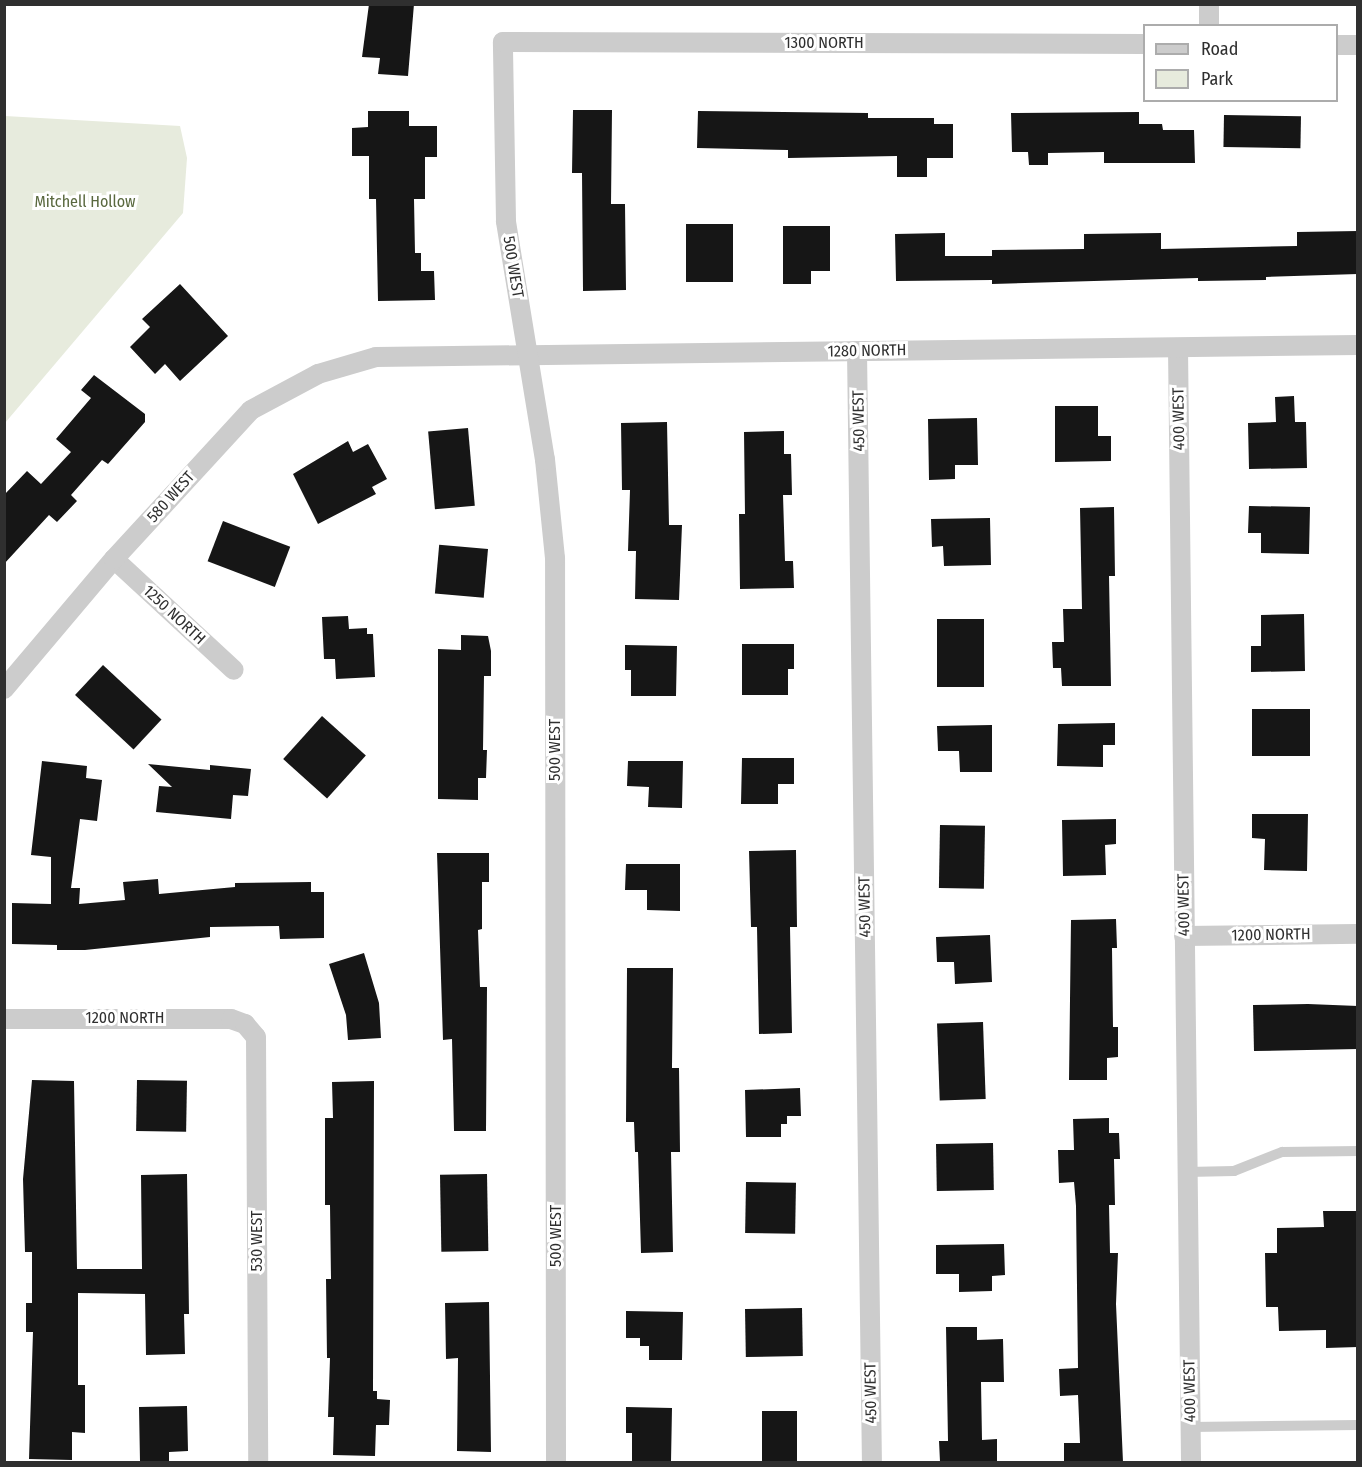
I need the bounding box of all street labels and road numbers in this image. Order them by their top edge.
street label: 1300 NORTH [784,33,864,53]
street label: 500 WEST [499,235,527,299]
street label: 1280 NORTH [828,341,906,361]
street label: 400 WEST [1169,388,1189,450]
street label: 450 WEST [849,390,869,452]
street label: 580 WEST [143,468,199,526]
street label: 1250 NORTH [139,581,209,649]
street label: 500 WEST [545,719,565,781]
street label: 400 WEST [1174,874,1194,936]
street label: 450 WEST [855,876,875,938]
street label: 1200 NORTH [1231,925,1311,945]
street label: 1200 NORTH [86,1008,164,1028]
street label: 500 WEST [546,1205,566,1267]
street label: 530 WEST [247,1211,267,1271]
street label: 400 WEST [1180,1360,1200,1422]
street label: 450 WEST [861,1362,881,1424]

